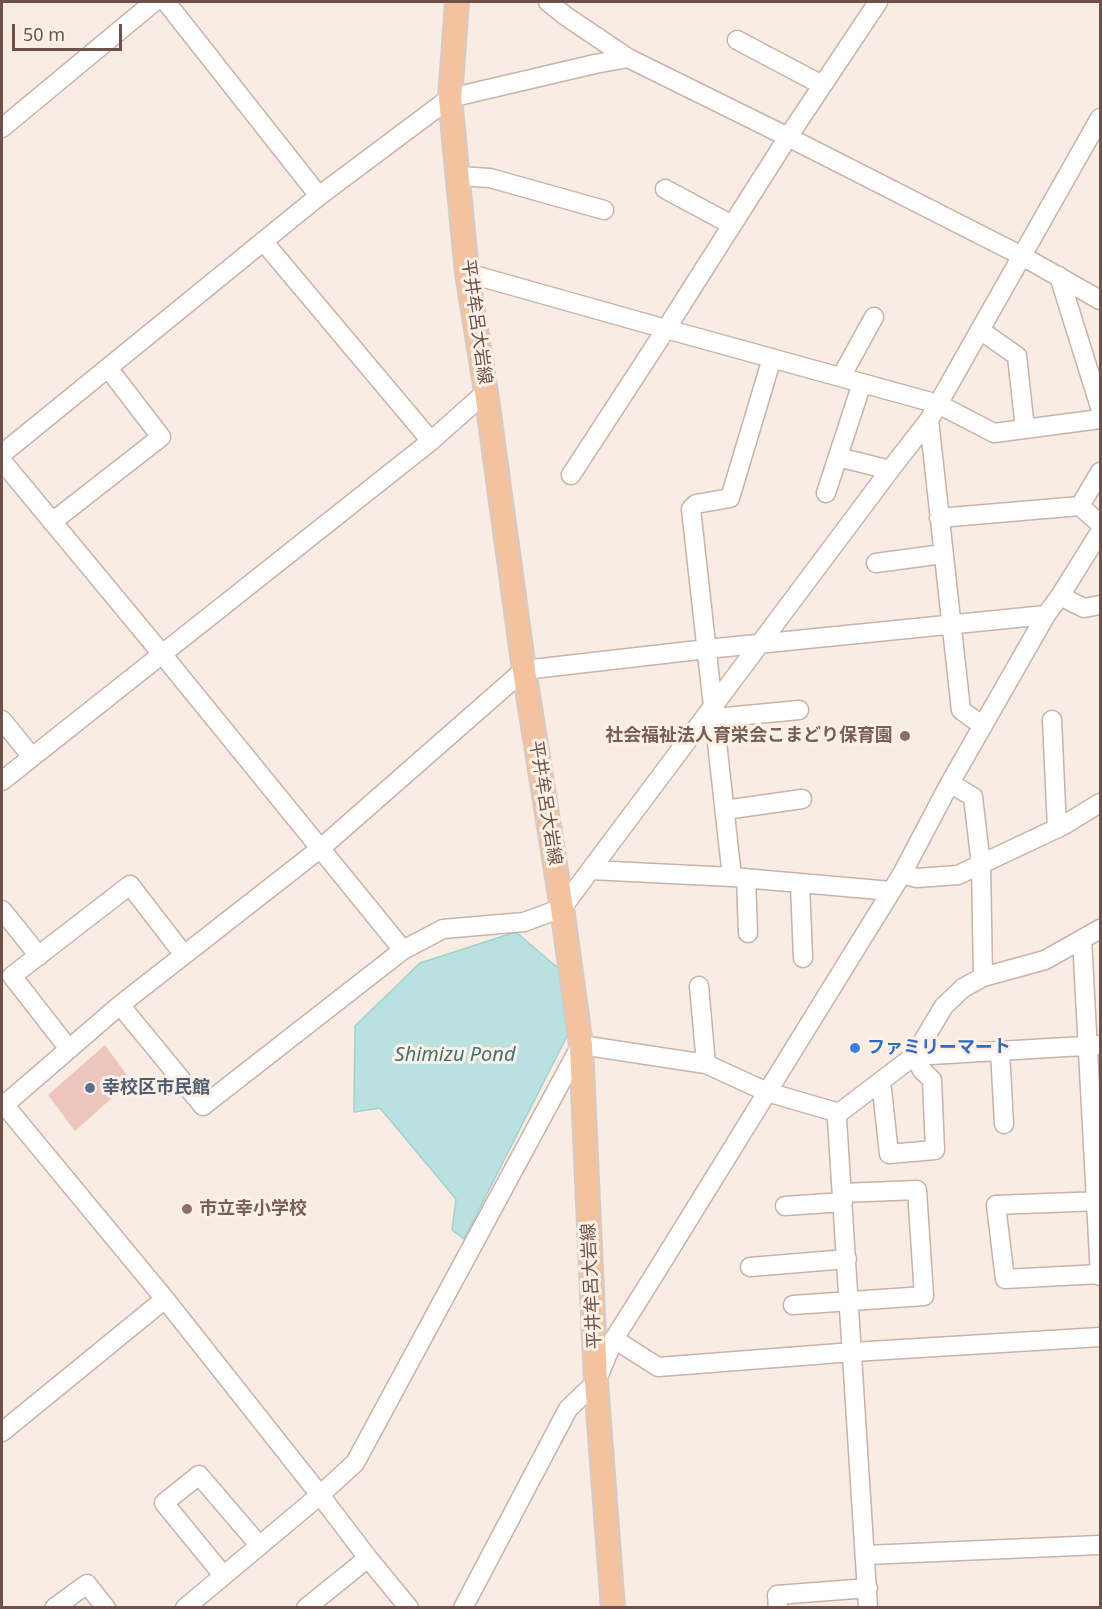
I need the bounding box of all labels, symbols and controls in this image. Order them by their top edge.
scale bar [15,12,124,50]
text: 50 m [23,22,65,46]
street label: 平井牟呂大岩線 [457,258,495,386]
place label: 社会福祉法人育栄会こまどり保育園 [605,725,893,747]
marker: 社会福祉法人育栄会こまどり保育園 [898,729,912,743]
street label: 平井牟呂大岩線 [524,739,566,867]
place label: ファミリーマート [867,1037,1011,1059]
marker: ファミリーマート [848,1041,862,1055]
water label: Shimizu Pond [395,1043,515,1067]
place label: 幸校区市民館 [102,1077,210,1099]
marker: 幸校区市民館 [83,1081,97,1095]
place label: 市立幸小学校 [199,1198,307,1220]
marker: 市立幸小学校 [180,1202,194,1216]
street label: 平井牟呂大岩線 [578,1223,606,1349]

